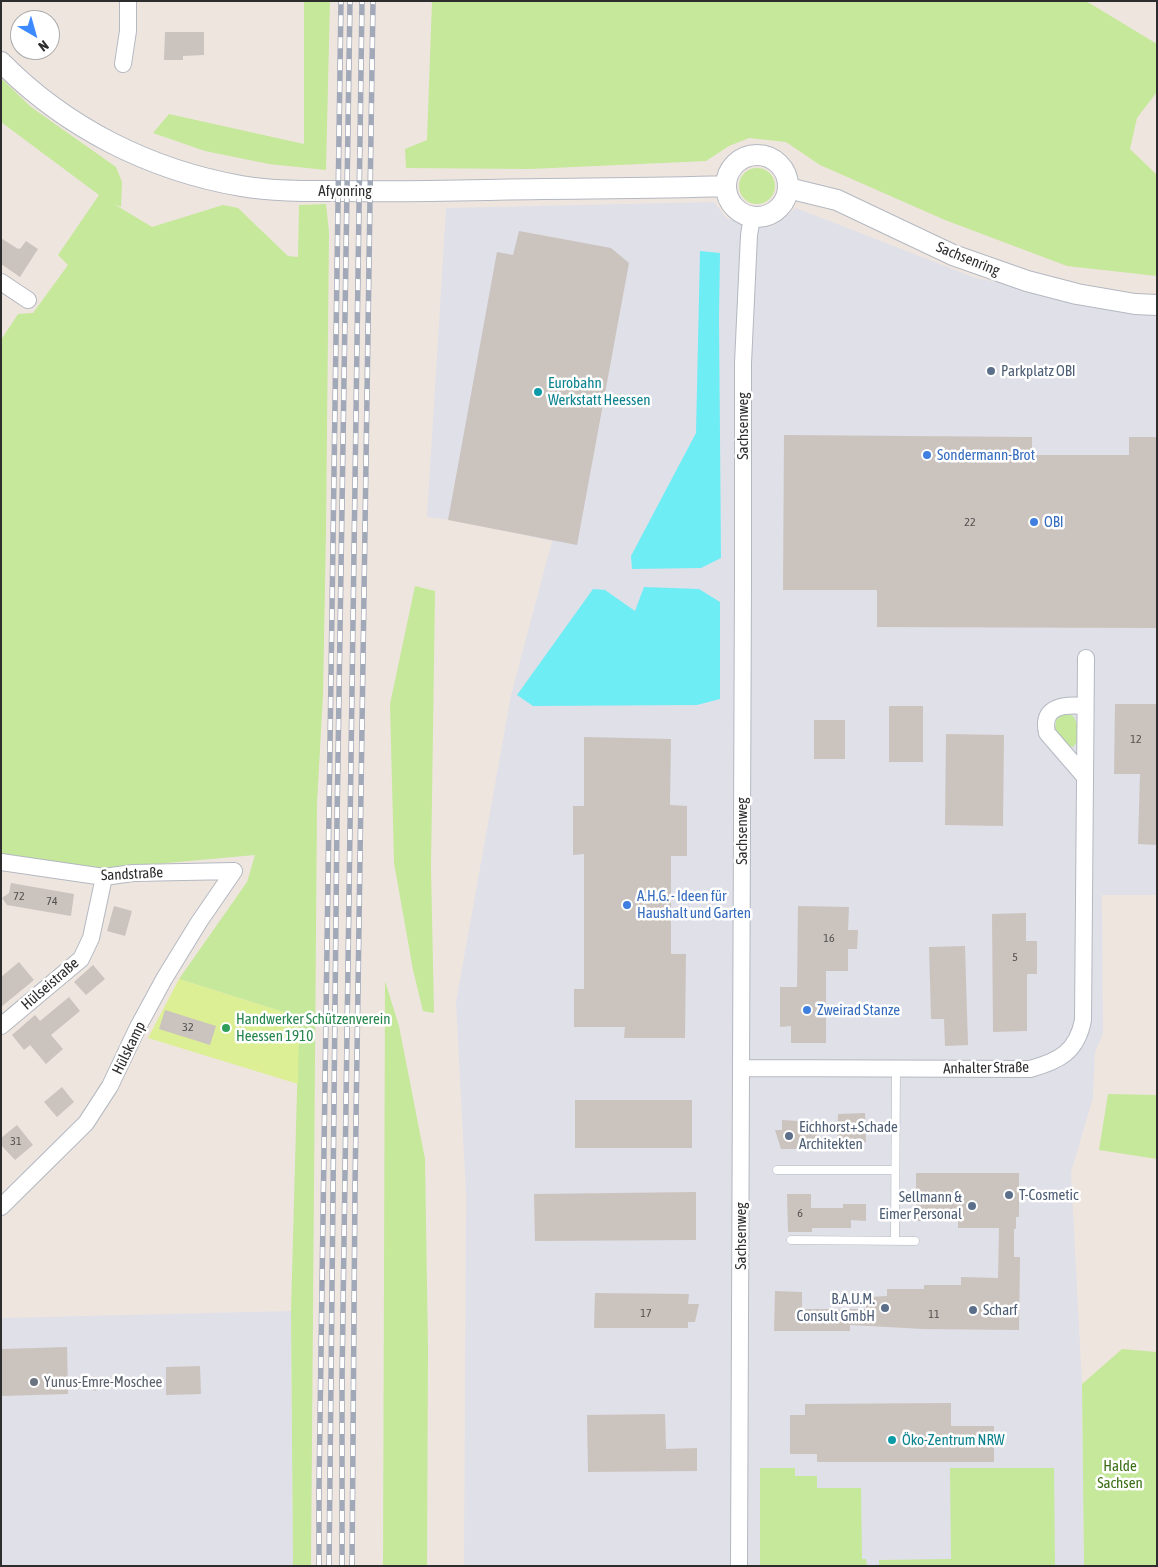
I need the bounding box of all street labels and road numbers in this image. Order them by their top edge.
street label: Afyonring [318,182,372,200]
street label: Sachsenring [934,238,1002,280]
street label: Sachsenweg [734,392,752,460]
street label: Sachsenweg [733,797,751,865]
street label: Sandstraße [100,863,164,885]
street label: Hülseistraße [18,954,82,1014]
street label: Hülskamp [108,1019,150,1077]
street label: Anhalter Straße [943,1058,1029,1078]
street label: Sachsenweg [732,1202,750,1270]

